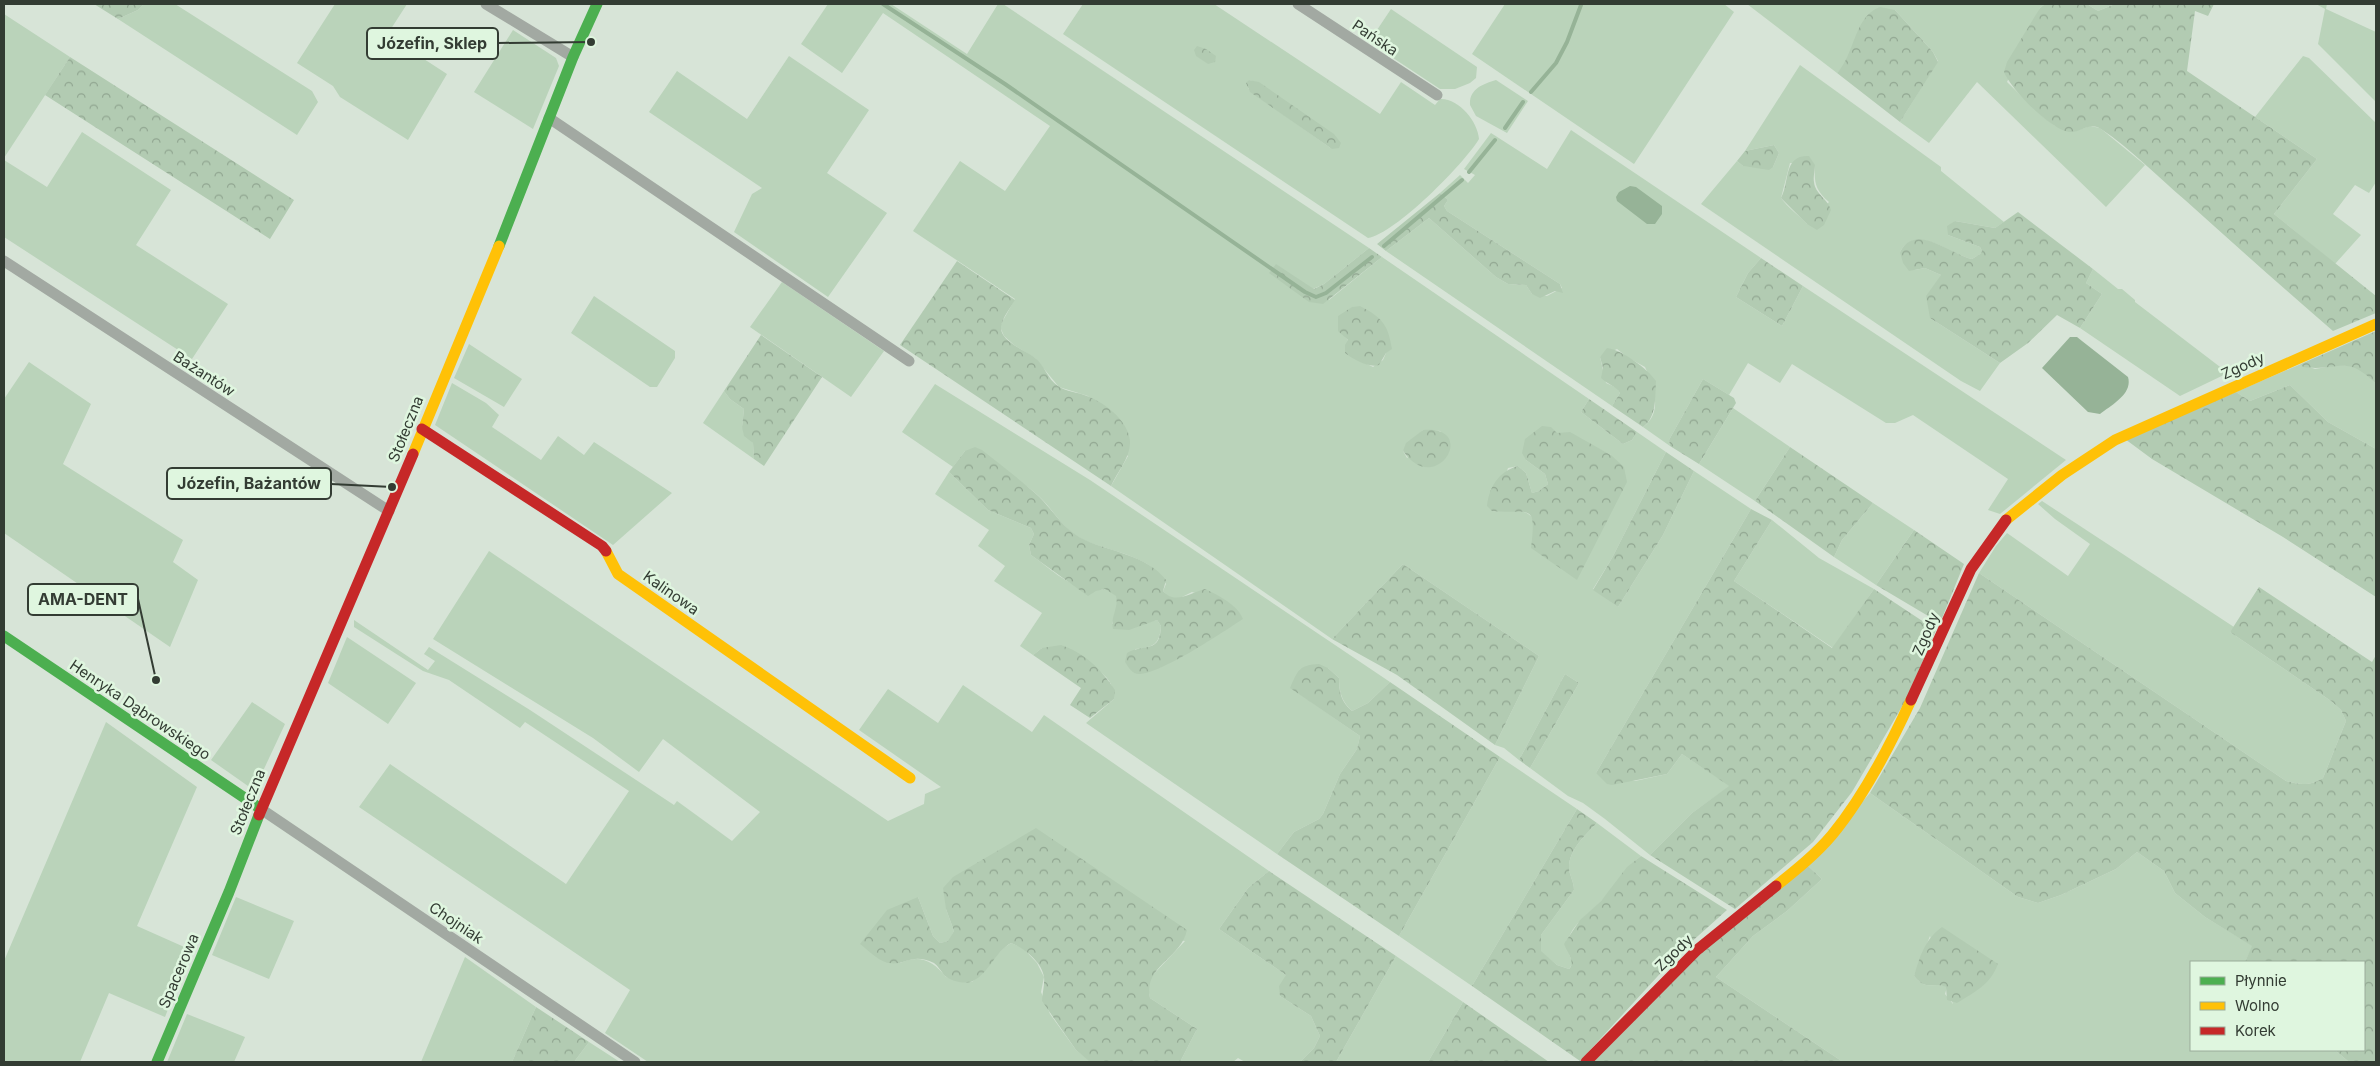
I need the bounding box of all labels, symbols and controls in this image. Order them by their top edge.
street label: Pańska [1349,15,1402,60]
callout: Józefin, Sklep [367,28,498,59]
text: Józefin, Sklep [377,33,487,53]
street label: Bażantów [170,347,239,400]
street label: Zgody [2218,347,2268,383]
street label: Stołeczna [384,393,427,465]
callout: Józefin, Bażantów [167,468,331,499]
text: Józefin, Bażantów [177,473,321,493]
street label: Kalinowa [640,566,703,619]
callout: AMA-DENT [28,584,138,615]
text: AMA-DENT [38,589,128,609]
street label: Zgody [1908,609,1943,658]
street label: Henryka Dąbrowskiego [66,655,214,764]
street label: Stołeczna [226,766,269,838]
street label: Chojniak [425,897,488,948]
street label: Spacerowa [154,930,203,1011]
street label: Zgody [1651,930,1697,975]
legend [2190,961,2365,1051]
text: Płynnie [2235,971,2287,990]
text: Wolno [2235,996,2280,1015]
text: Korek [2235,1021,2277,1040]

